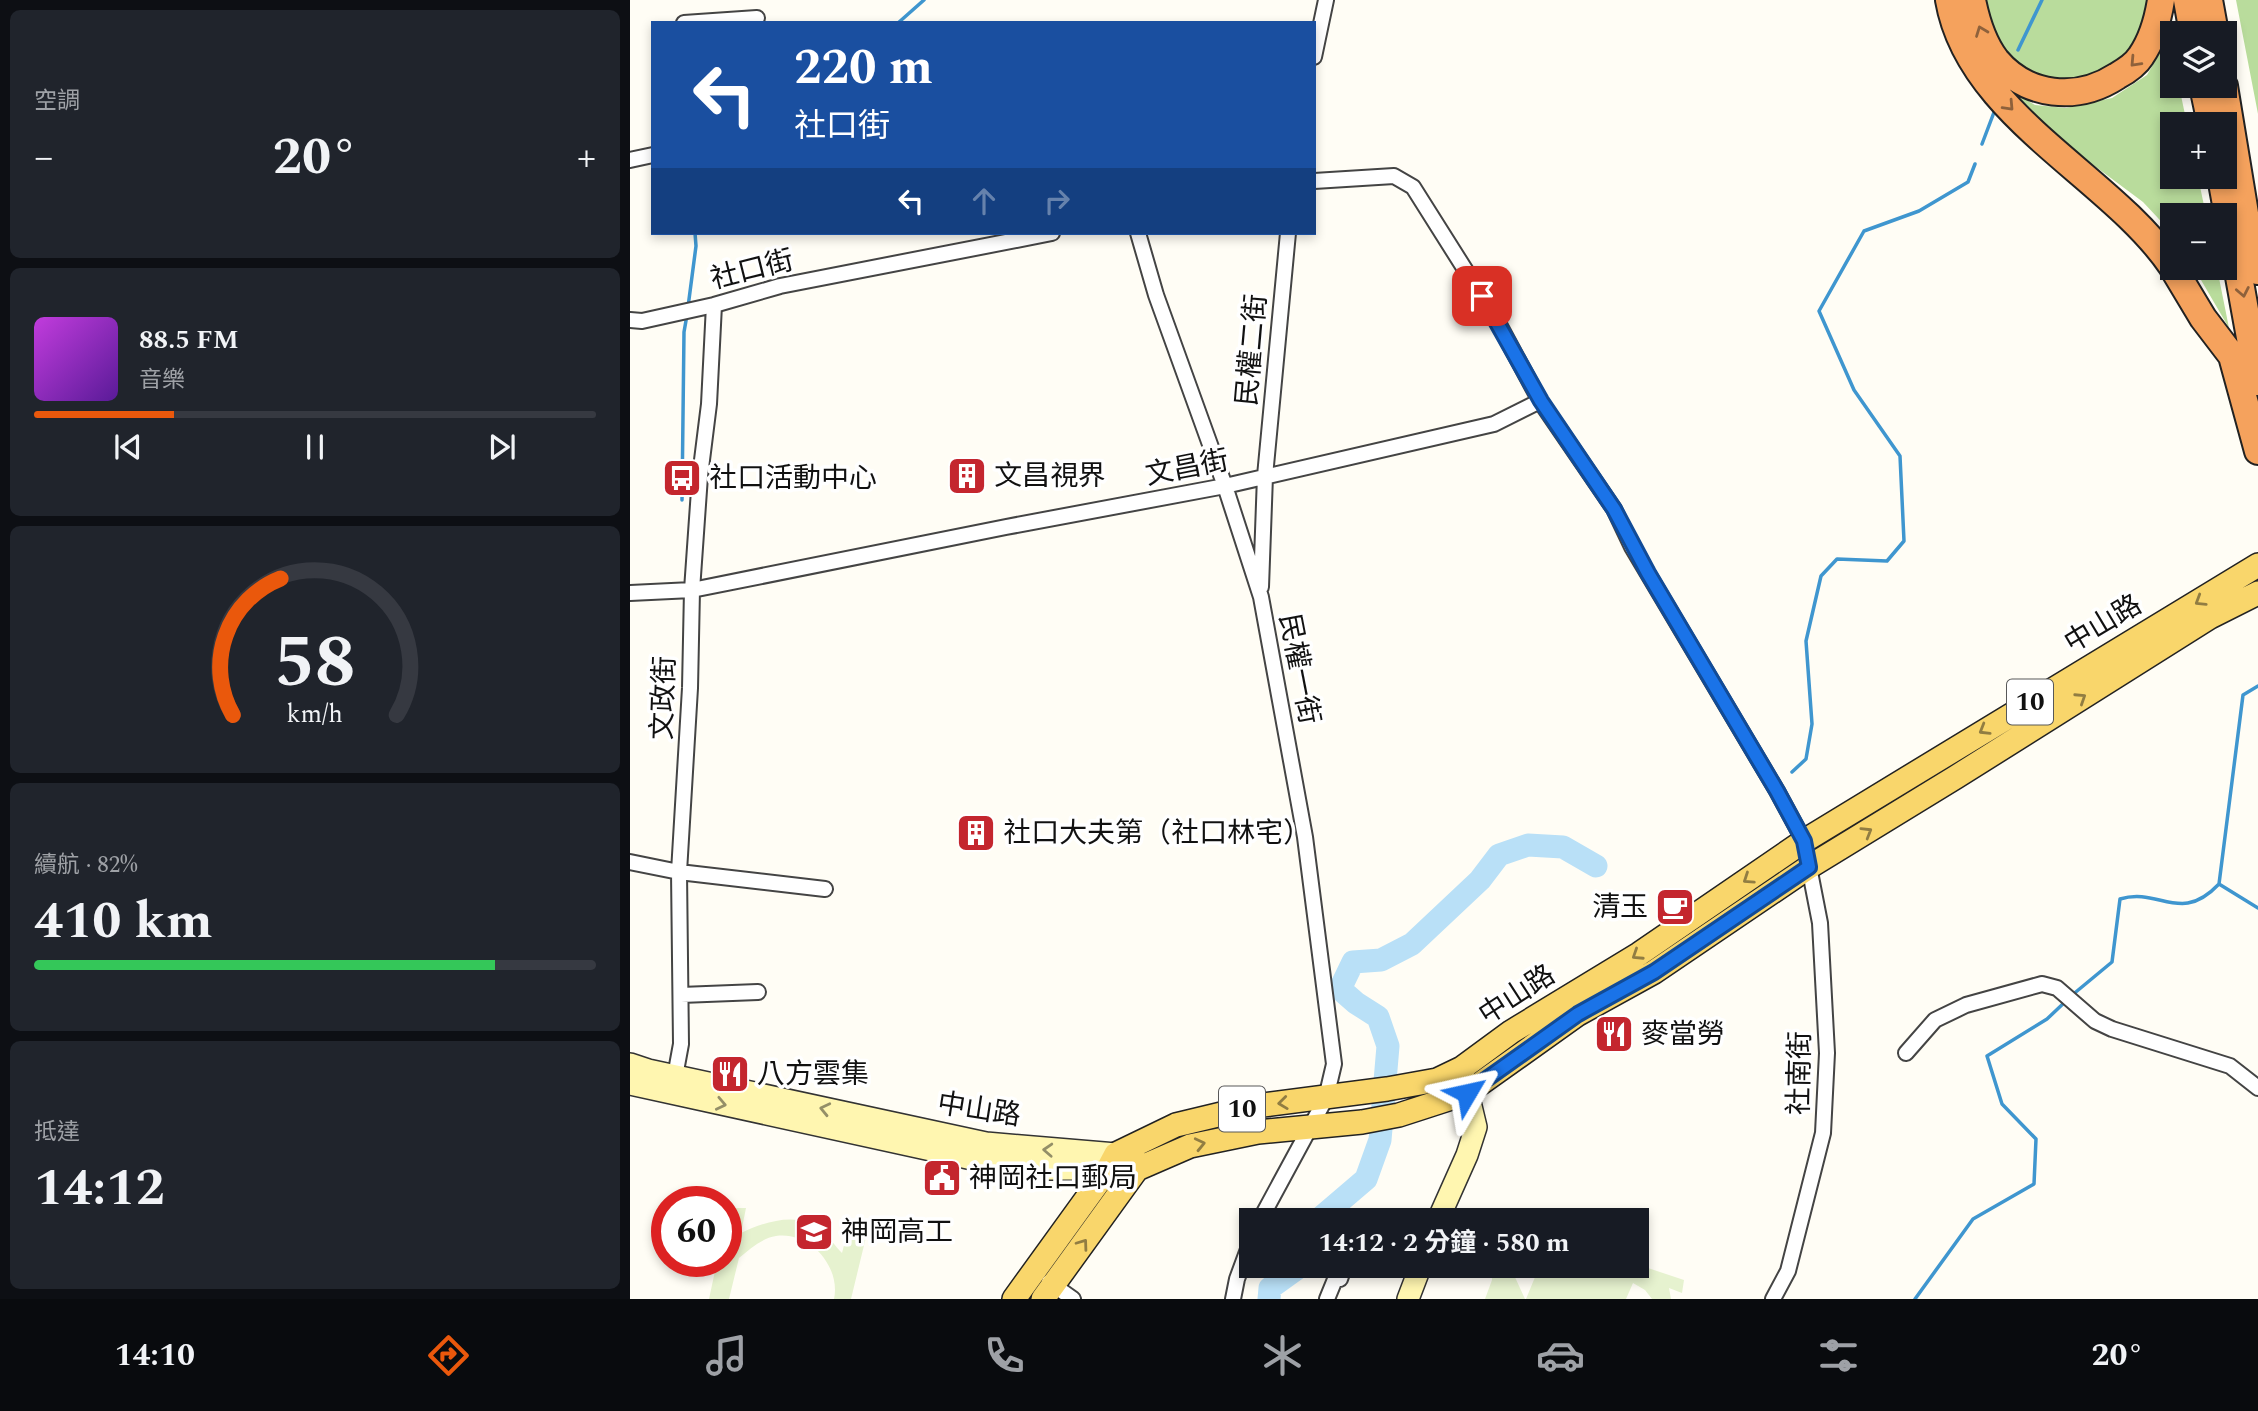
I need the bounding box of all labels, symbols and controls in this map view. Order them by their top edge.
map controls [2160,21,2237,280]
button: layers [2160,21,2237,98]
one-way arrow [1976,25,1990,37]
text: 220 m [794,31,933,106]
icon: left [679,49,770,140]
one-way arrow [2130,53,2143,66]
text: 空調 [34,84,80,119]
one-way arrow [2000,98,2013,111]
text: 社口街 [794,102,890,151]
button: + [2160,112,2237,189]
text: 20° [273,118,357,197]
text: − [34,129,53,187]
text: + [577,129,596,187]
icon: left [892,182,930,220]
icon: ahead [965,182,1003,220]
icon: right [1038,182,1076,220]
button: − [2160,203,2237,280]
street label: 社口街 [706,239,798,301]
pin [1452,266,1512,326]
icon: arrive [1463,277,1501,315]
one-way arrow [2235,286,2250,298]
street label: 民權二街 [1226,292,1278,408]
text: 88.5 FM [139,320,239,360]
text: 音樂 [139,363,185,398]
icon: previous [109,428,147,466]
icon: pause [296,428,334,466]
icon: next [483,428,521,466]
street label: 文昌街 [1142,439,1232,497]
building icon: 文昌視界 [946,455,988,497]
place label: 文昌視界 [994,455,1106,498]
bus stop icon: 社口活動中心 [661,457,703,499]
place label: 社口活動中心 [709,457,877,500]
street label: 中山路 [2056,584,2150,664]
one-way arrow [2195,592,2208,605]
text: 58 [274,609,356,720]
street label: 民權一街 [1267,610,1331,728]
street label: 文政街 [641,655,687,741]
road number: 10 [2007,680,2053,724]
one-way arrow [2073,693,2086,706]
text: km/h [287,696,343,734]
one-way arrow [1978,722,1991,735]
building icon: 社口大夫第（社口林宅） [955,812,997,854]
place label: 社口大夫第（社口林宅） [1003,812,1311,855]
one-way arrow [1860,827,1873,840]
text: 續航 · 82% [34,848,138,883]
one-way arrow [1743,870,1756,883]
text: 410 km [34,882,213,961]
place label: 清玉 [1592,886,1648,929]
cafe icon: 清玉 [1654,886,1696,928]
one-way arrow [1631,946,1644,959]
street label: 中山路 [1470,954,1564,1036]
restaurant icon: 麥當勞 [1593,1013,1635,1055]
place label: 麥當勞 [1641,1013,1725,1056]
street label: 社南街 [1778,1031,1822,1115]
restaurant icon: 八方雲集 [709,1053,751,1095]
place label: 八方雲集 [757,1053,869,1096]
position arrow [1430,1056,1504,1130]
street label: 中山路 [934,1082,1024,1138]
road number: 10 [1219,1086,1265,1132]
one-way arrow [714,1096,726,1111]
one-way arrow [1277,1096,1288,1111]
one-way arrow [819,1103,831,1117]
text: 抵達 [34,1115,80,1150]
one-way arrow [1194,1138,1206,1152]
one-way arrow [1043,1142,1054,1157]
text: 14:12 [34,1149,165,1228]
public building icon: 神岡社口郵局 [921,1157,963,1199]
place label: 神岡社口郵局 [969,1157,1137,1200]
speed limit sign: 60 [651,1186,742,1277]
school or university icon: 神岡高工 [793,1211,835,1253]
place label: 神岡高工 [841,1211,953,1254]
text: 14:12 · 2 分鐘 · 580 m [1318,1223,1570,1263]
one-way arrow [1075,1239,1087,1252]
text: 14:10 [114,1331,195,1380]
icon: directions [424,1331,473,1380]
icon: music [702,1331,751,1380]
icon: phone [980,1331,1029,1380]
icon: climate [1258,1331,1307,1380]
icon: car [1536,1331,1585,1380]
icon: filters [1814,1331,1863,1380]
text: 20° [2092,1331,2143,1380]

